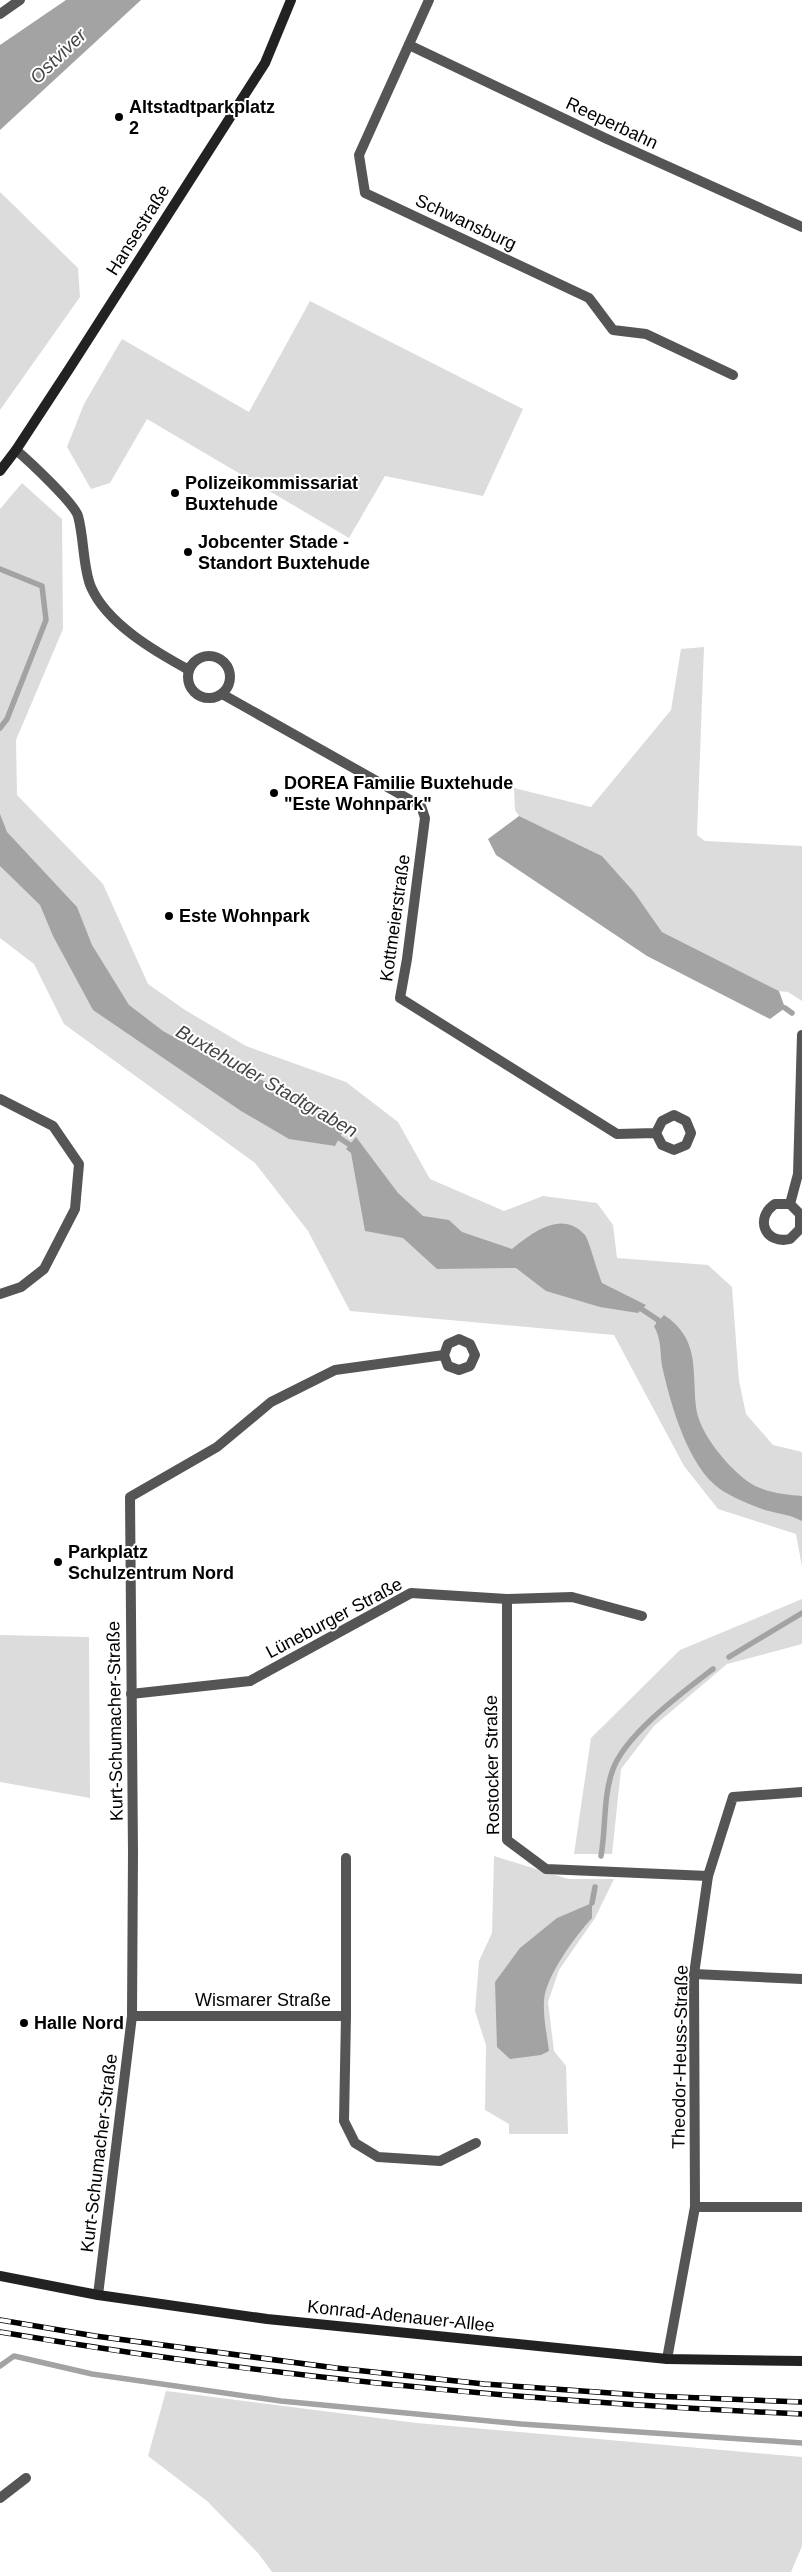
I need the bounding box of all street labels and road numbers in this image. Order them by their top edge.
street label: Reeperbahn [563,93,661,153]
street label: Hansestraße [102,181,174,279]
street label: Schwansburg [412,190,520,254]
street label: Kottmeierstraße [376,853,414,983]
street label: Lüneburger Straße [263,1574,405,1662]
street label: Kurt-Schumacher-Straße [103,1621,127,1821]
street label: Rostocker Straße [481,1695,503,1835]
street label: Theodor-Heuss-Straße [668,1965,692,2149]
street label: Wismarer Straße [195,1990,331,2010]
street label: Kurt-Schumacher-Straße [77,2052,121,2254]
street label: Konrad-Adenauer-Allee [306,2296,496,2336]

